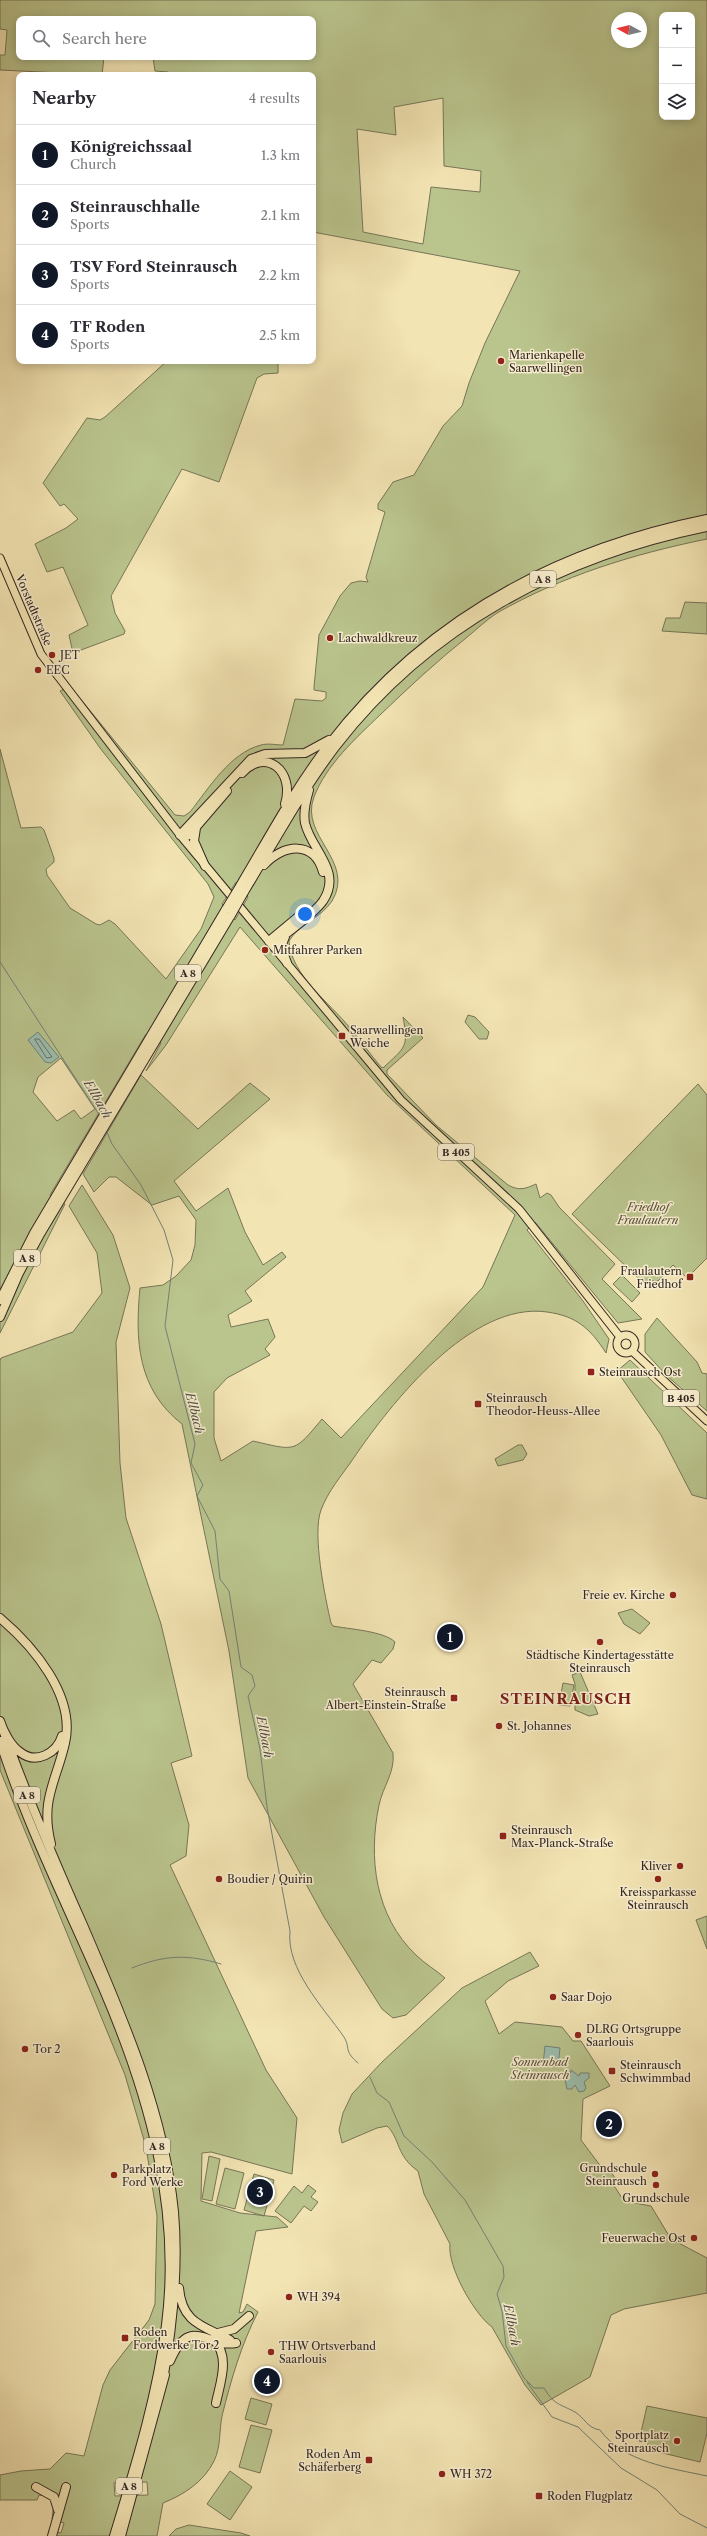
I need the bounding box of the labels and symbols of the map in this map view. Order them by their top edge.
north arrow [611,12,647,48]
place label: Marienkapelle Saarwellingen [509,348,584,375]
marker: Marienkapelle Saarwellingen [496,356,506,366]
street label: Vorstadtstraße [12,571,55,648]
road number: A 8 [530,571,556,587]
place label: Lachwaldkreuz [338,631,418,645]
marker: Lachwaldkreuz [325,633,335,643]
place label: JET [58,648,81,662]
marker: JET [47,650,57,660]
place label: EEC [46,663,70,677]
marker: EEC [33,665,43,675]
your location [295,904,315,924]
place label: Mitfahrer Parken [273,943,363,957]
marker: Mitfahrer Parken [260,945,270,955]
road number: A 8 [175,965,201,981]
place label: Saarwellingen Weiche [349,1023,423,1050]
marker: Saarwellingen Weiche [337,1031,347,1041]
water label: Ellbach [80,1076,115,1121]
road number: B 405 [438,1144,474,1160]
park label: Friedhof Fraulautern [617,1200,679,1227]
road number: A 8 [14,1250,40,1266]
place label: Fraulautern Friedhof [620,1264,684,1291]
marker: Fraulautern Friedhof [685,1272,695,1282]
place label: Steinrausch Ost [599,1365,681,1379]
marker: Steinrausch Ost [586,1367,596,1377]
water label: Ellbach [182,1390,207,1436]
road number: B 405 [663,1390,699,1406]
place label: Steinrausch Theodor-Heuss-Allee [486,1391,600,1418]
marker: Steinrausch Theodor-Heuss-Allee [473,1399,483,1409]
place label: Freie ev. Kirche [582,1588,665,1602]
marker: Freie ev. Kirche [668,1590,678,1600]
pin: 1 [437,1622,463,1652]
marker: Städtische Kindertagesstätte Steinrausch [595,1637,605,1647]
place label: Städtische Kindertagesstätte Steinrausch [526,1648,674,1675]
place label: Steinrausch Albert-Einstein-Straße [325,1685,446,1712]
district label: STEINRAUSCH [500,1689,632,1708]
marker: Steinrausch Albert-Einstein-Straße [449,1693,459,1703]
water label: Ellbach [253,1714,276,1759]
place label: St. Johannes [507,1719,571,1733]
marker: St. Johannes [494,1721,504,1731]
road number: A 8 [14,1787,40,1803]
place label: Steinrausch Max-Planck-Straße [511,1823,613,1850]
marker: Steinrausch Max-Planck-Straße [498,1831,508,1841]
place label: Kliver [641,1859,672,1873]
marker: Kliver [675,1861,685,1871]
place label: Boudier / Quirin [227,1872,313,1886]
marker: Boudier / Quirin [214,1874,224,1884]
marker: Kreissparkasse Steinrausch [653,1874,663,1884]
place label: Kreissparkasse Steinrausch [619,1885,697,1912]
place label: Saar Dojo [561,1990,612,2004]
marker: Saar Dojo [548,1992,558,2002]
place label: DLRG Ortsgruppe Saarlouis [586,2022,681,2049]
marker: DLRG Ortsgruppe Saarlouis [573,2030,583,2040]
place label: Tor 2 [33,2042,61,2056]
marker: Tor 2 [20,2044,30,2054]
park label: Sonnenbad Steinrausch [510,2055,569,2082]
place label: Steinrausch Schwimmbad [620,2058,691,2085]
marker: Steinrausch Schwimmbad [607,2066,617,2076]
pin: 2 [596,2109,622,2139]
road number: A 8 [144,2138,170,2154]
place label: Grundschule Steinrausch [579,2161,647,2188]
place label: Parkplatz Ford Werke [122,2162,183,2189]
marker: Grundschule Steinrausch [650,2169,660,2179]
marker: Parkplatz Ford Werke [109,2170,119,2180]
pin: 3 [247,2177,273,2207]
marker: Grundschule [651,2180,661,2190]
place label: Grundschule [622,2191,690,2205]
place label: Feuerwache Ost [601,2231,686,2245]
marker: Feuerwache Ost [689,2233,699,2243]
place label: WH 394 [296,2290,340,2304]
marker: WH 394 [284,2292,294,2302]
water label: Ellbach [500,2302,523,2347]
place label: Roden Fordwerke Tor 2 [133,2325,219,2352]
marker: Roden Fordwerke Tor 2 [120,2333,130,2343]
place label: THW Ortsverband Saarlouis [279,2339,376,2366]
marker: THW Ortsverband Saarlouis [266,2347,276,2357]
pin: 4 [254,2366,280,2396]
place label: Sportplatz Steinrausch [608,2428,669,2455]
marker: Sportplatz Steinrausch [672,2436,682,2446]
place label: Roden Am Schäferberg [298,2447,362,2474]
marker: Roden Am Schäferberg [364,2455,374,2465]
place label: WH 372 [449,2467,492,2481]
marker: WH 372 [437,2469,447,2479]
road number: A 8 [116,2478,142,2494]
place label: Roden Flugplatz [547,2489,633,2503]
marker: Roden Flugplatz [534,2491,544,2501]

